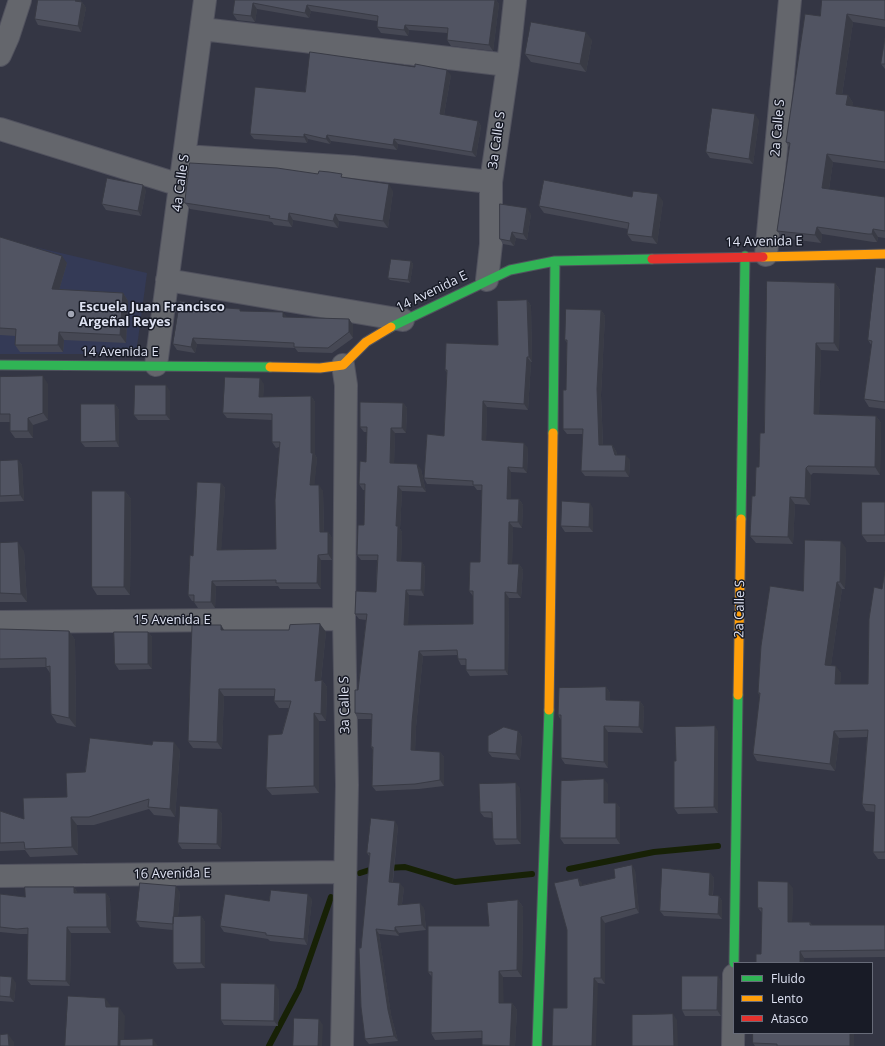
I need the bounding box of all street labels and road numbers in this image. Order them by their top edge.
street label: 2a Calle S [768,99,788,157]
street label: 3a Calle S [485,110,509,170]
street label: 4a Calle S [169,153,193,213]
street label: 14 Avenida E [725,234,803,250]
street label: 14 Avenida E [394,268,470,316]
street label: 14 Avenida E [81,344,159,360]
street label: 2a Calle S [732,580,748,638]
street label: 15 Avenida E [133,612,211,628]
street label: 3a Calle S [337,676,353,734]
street label: 16 Avenida E [133,866,211,882]

